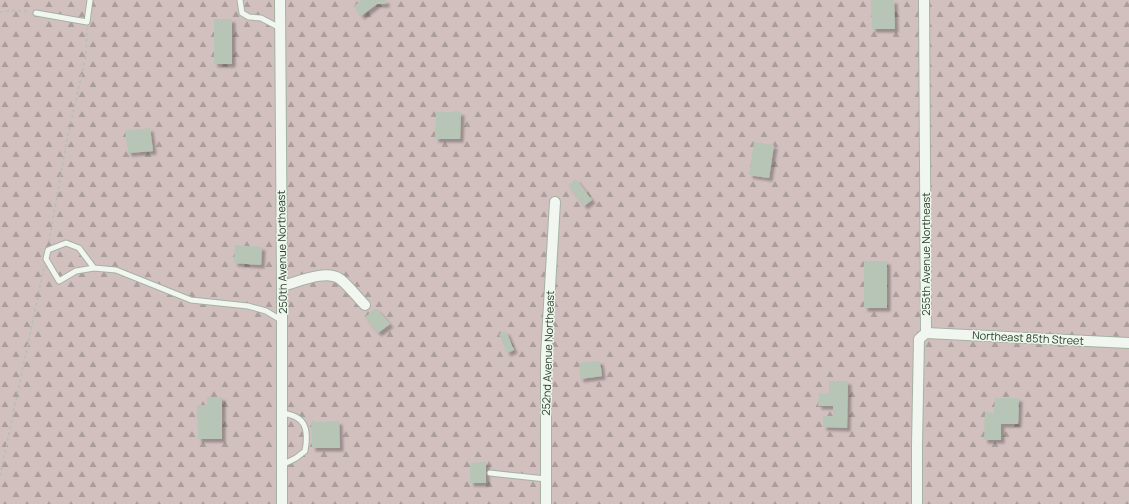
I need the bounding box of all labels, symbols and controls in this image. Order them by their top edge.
street label: 250th Avenue Northeast [273,190,290,314]
street label: 255th Avenue Northeast [918,192,933,316]
street label: 252nd Avenue Northeast [538,290,557,416]
street label: Northeast 85th Street [972,327,1084,348]

